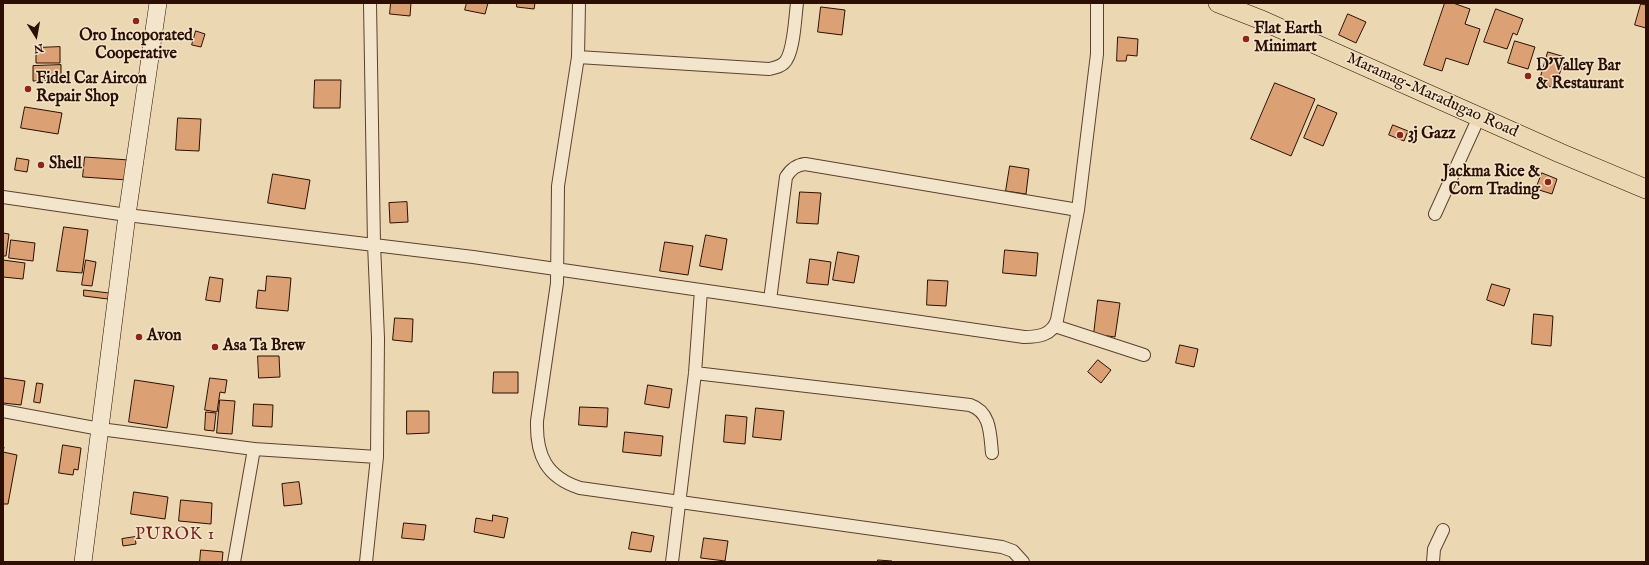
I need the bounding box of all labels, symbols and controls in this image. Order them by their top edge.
north arrow [16,16,56,56]
marker: Oro Incoporated Cooperative [131,16,141,26]
place label: Flat Earth Minimart [1254,20,1322,58]
place label: Oro Incoporated Cooperative [79,27,193,65]
marker: Flat Earth Minimart [1241,34,1251,44]
text: N [32,40,44,56]
street label: Maramag-Maradugao Road [1343,49,1521,143]
place label: D'Valley Bar & Restaurant [1536,57,1624,95]
place label: Fidel Car Aircon Repair Shop [36,70,147,108]
marker: D'Valley Bar & Restaurant [1523,71,1533,81]
marker: Fidel Car Aircon Repair Shop [23,84,33,94]
place label: 3j Gazz [1408,125,1456,145]
marker: 3j Gazz [1395,130,1405,140]
place label: Shell [49,155,82,175]
marker: Shell [36,160,46,170]
place label: Jackma Rice & Corn Trading [1443,163,1540,201]
marker: Jackma Rice & Corn Trading [1543,177,1553,187]
place label: Avon [147,327,182,347]
marker: Avon [134,332,144,342]
place label: Asa Ta Brew [223,337,305,357]
marker: Asa Ta Brew [210,342,220,352]
district label: PUROK 1 [135,526,215,546]

